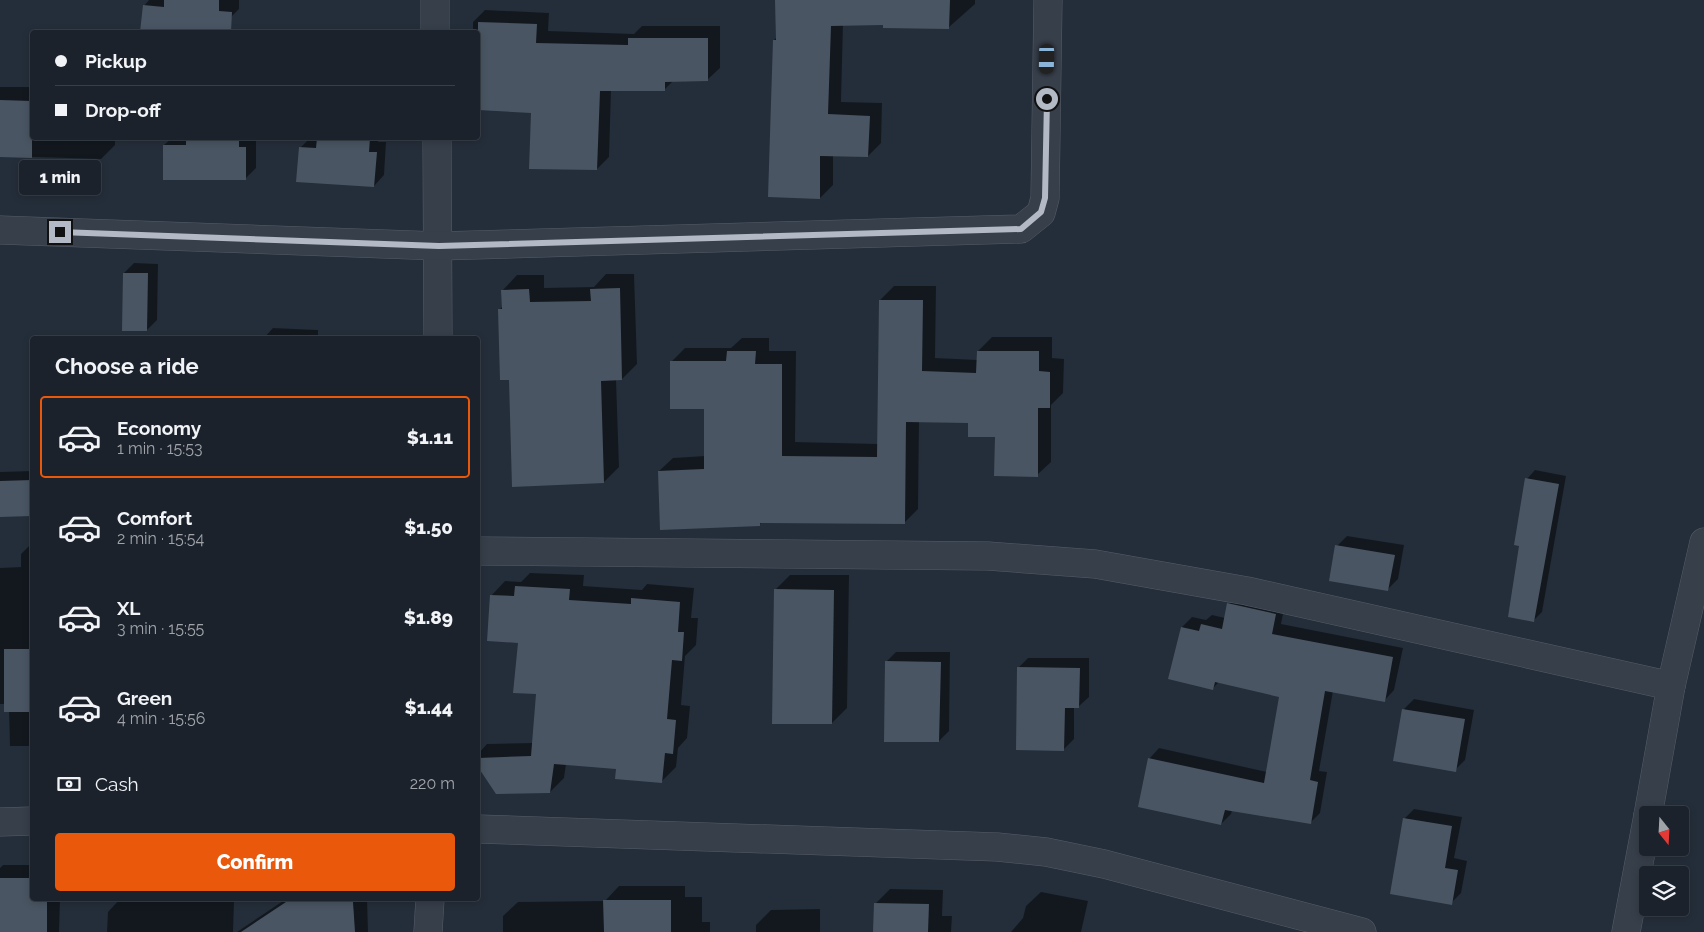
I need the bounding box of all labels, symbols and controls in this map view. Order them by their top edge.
car [1039,44,1054,74]
text: Pickup [85,50,147,72]
route start [1036,88,1058,110]
text: Drop-off [85,99,161,121]
callout: 1 min [19,160,101,194]
text: 1 min [39,168,81,187]
route end [49,221,71,243]
text: Choose a ride [55,353,199,379]
icon: car [57,415,102,460]
text: Economy [117,417,201,439]
text: $1.11 [407,426,453,448]
text: 1 min · 15:53 [117,439,202,458]
icon: car [57,505,102,550]
text: Comfort [117,507,192,529]
text: $1.50 [404,516,453,538]
text: 2 min · 15:54 [117,529,204,548]
icon: car [57,595,102,640]
text: XL [117,597,140,619]
text: $1.89 [404,606,453,628]
text: 3 min · 15:55 [117,619,204,638]
icon: car [57,685,102,730]
text: Green [117,687,172,709]
text: $1.44 [404,696,453,718]
text: 4 min · 15:56 [117,709,205,728]
icon: cash [55,770,83,798]
text: Cash [95,773,139,795]
text: 220 m [410,774,455,793]
north arrow [1639,806,1689,856]
map controls [1639,806,1689,916]
button: Confirm [55,833,455,891]
button: layers [1639,866,1689,916]

